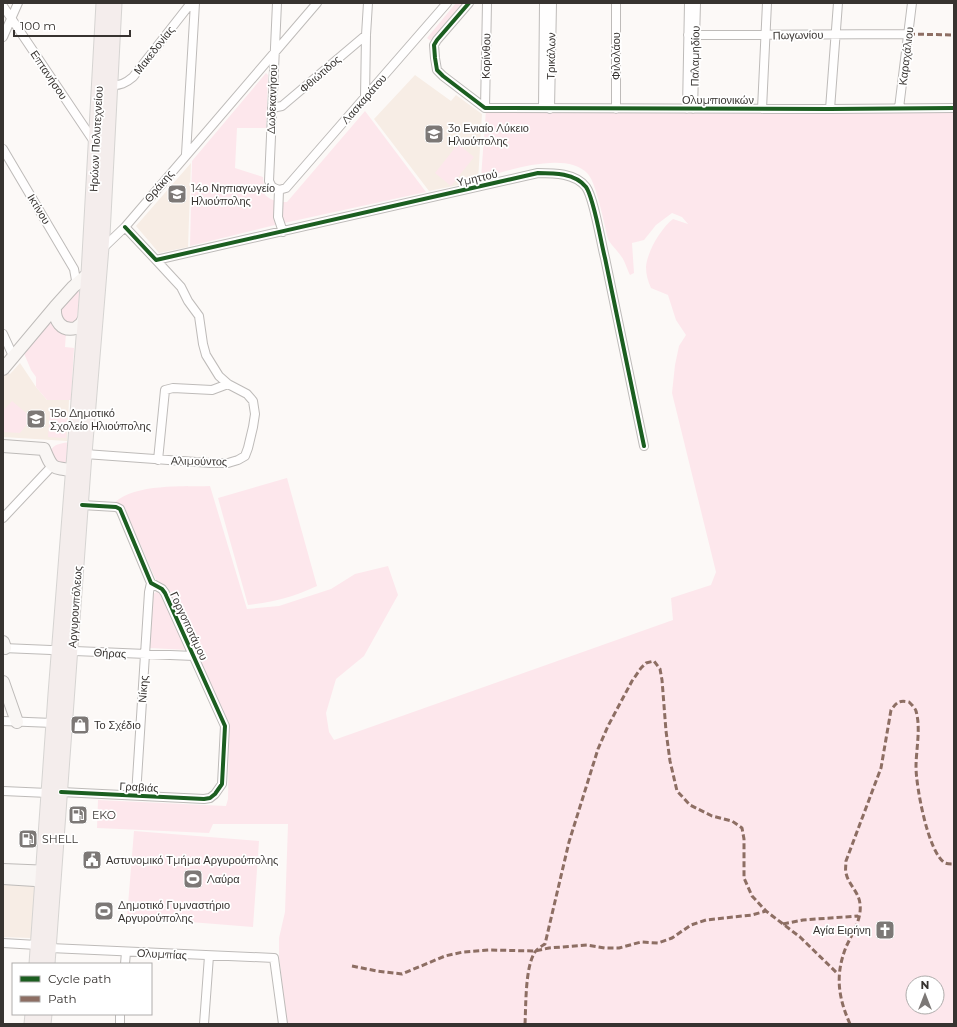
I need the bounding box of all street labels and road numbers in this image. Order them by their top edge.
street label: Μακεδονίας [131,23,177,77]
street label: Παλαμηδίου [687,25,703,87]
street label: Καραχάλιου [895,26,917,86]
street label: Πωγωνίου [773,28,823,42]
street label: Τρικάλων [544,32,558,80]
street label: Φιλολάου [609,32,623,80]
street label: Κορίνθου [479,33,493,79]
street label: Επτανήσου [27,48,71,102]
street label: Φθιώτιδος [296,52,344,96]
street label: Δωδεκανήσου [264,64,280,134]
street label: Λασκαράτου [339,71,389,127]
street label: Ηρώων Πολυτεχνείου [86,86,106,192]
street label: Ολυμπιονικών [682,93,754,107]
street label: Θράκης [141,167,177,205]
street label: Υμηττού [455,167,499,189]
street label: Ικτίνου [25,191,53,227]
street label: Αλιμούντος [171,454,227,468]
street label: Αργυρουπόλεως [65,565,85,649]
street label: Γοργοποτάμου [167,589,211,663]
street label: Θήρας [93,645,127,661]
street label: Νίκης [135,675,151,703]
street label: Γραβιάς [119,779,159,795]
street label: Ολυμπίας [137,946,187,962]

